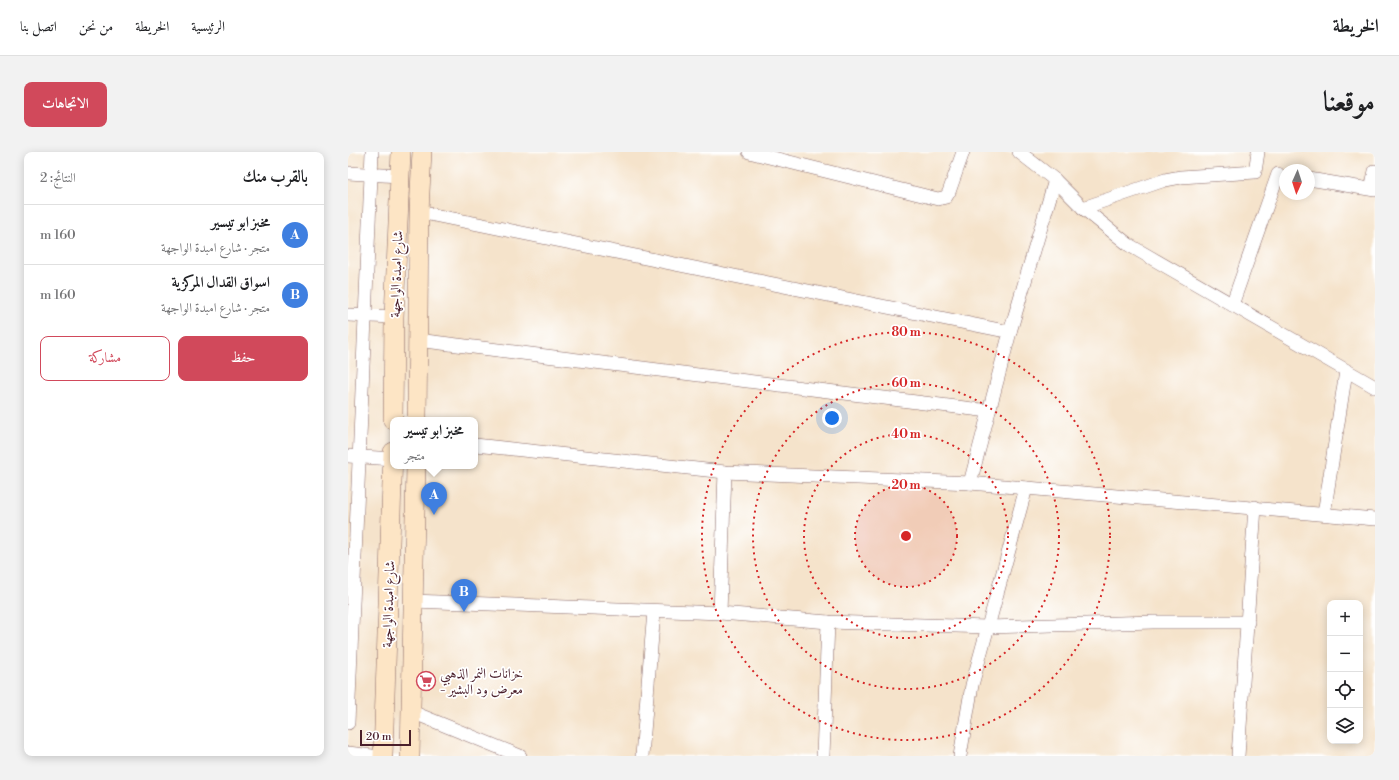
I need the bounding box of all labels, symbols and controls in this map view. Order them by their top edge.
text: الخريطة [1333,14,1379,38]
text: اتصل بنا [20,18,57,36]
text: من نحن [79,18,113,36]
text: الخريطة [135,18,169,36]
text: الرئيسية [191,18,225,36]
button: الاتجاهات [24,82,107,127]
text: موقعنا [1323,85,1375,120]
north arrow [1279,164,1315,200]
text: بالقرب منك [242,166,308,188]
text: النتائج: 2 [40,170,76,186]
text: مخبز ابو تيسير [211,213,270,232]
text: 160 m [40,227,76,243]
text: A [290,227,300,243]
street label: شارع امبدة الواجهة [386,230,410,318]
text: متجر · شارع امبدة الواجهة [161,240,270,256]
text: اسواق القدال المركزية [171,273,270,292]
text: 160 m [40,287,76,303]
text: B [290,287,300,303]
text: متجر · شارع امبدة الواجهة [161,300,270,316]
text: 80 m [891,325,921,340]
button: مشاركة [40,336,170,381]
button: حفظ [178,336,308,381]
text: 60 m [891,376,921,391]
your location [822,408,842,428]
popup [390,417,478,469]
text: مخبز ابو تيسير [405,421,463,440]
text: 40 m [891,427,921,442]
text: متجر [405,448,425,464]
text: 20 m [891,478,921,493]
pin: A [421,482,447,515]
centre of rings [899,529,913,543]
street label: شارع امبدة الواجهة [378,560,402,648]
pin: B [451,579,477,612]
map controls [1327,600,1363,744]
button: + [1327,600,1363,636]
button: − [1327,636,1363,672]
place label: خزانات النمر الذهبي - معرض ود البشير [440,665,523,699]
supermarket icon: خزانات النمر الذهبي - معرض ود البشير [415,670,437,692]
button: locate [1327,672,1363,708]
button: layers [1327,708,1363,744]
scale bar [360,728,411,747]
text: 20 m [366,730,391,744]

